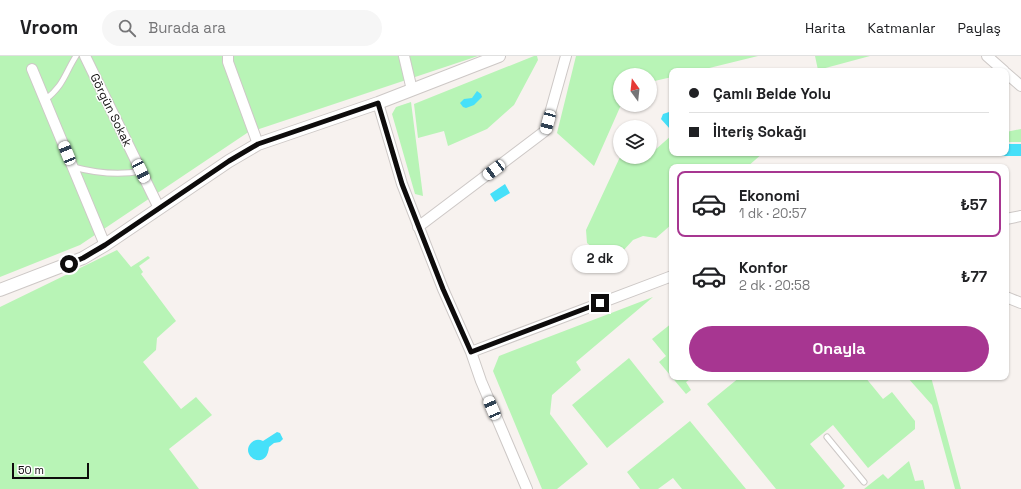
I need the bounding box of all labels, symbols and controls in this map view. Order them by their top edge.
search box [102,10,382,46]
text: Vroom [20,15,78,40]
icon: search [116,17,138,39]
text: Burada ara [148,18,226,37]
text: Harita [805,19,845,37]
text: Katmanlar [867,19,936,37]
text: Paylaş [958,19,1001,37]
north arrow [613,68,657,112]
map controls [613,68,657,164]
street label: Görgün Sokak [86,71,136,150]
text: Çamlı Belde Yolu [713,84,831,103]
car [539,109,557,135]
button: layers [613,120,657,164]
text: İlteriş Sokağı [713,122,806,141]
car [57,140,77,166]
car [130,158,152,184]
car [481,158,507,182]
icon: car [691,186,727,222]
text: Ekonomi [739,186,800,205]
text: ₺57 [961,195,987,214]
text: 1 dk · 20:57 [739,205,807,222]
callout: 2 dk [572,245,628,273]
text: 2 dk [587,250,613,267]
route start [60,255,78,273]
icon: car [691,258,727,294]
text: Konfor [739,258,788,277]
text: ₺77 [961,267,987,286]
text: 2 dk · 20:58 [739,277,810,294]
route end [591,294,609,312]
button: Onayla [689,326,989,372]
car [482,395,502,421]
scale bar [12,461,89,480]
text: 50 m [18,463,44,477]

